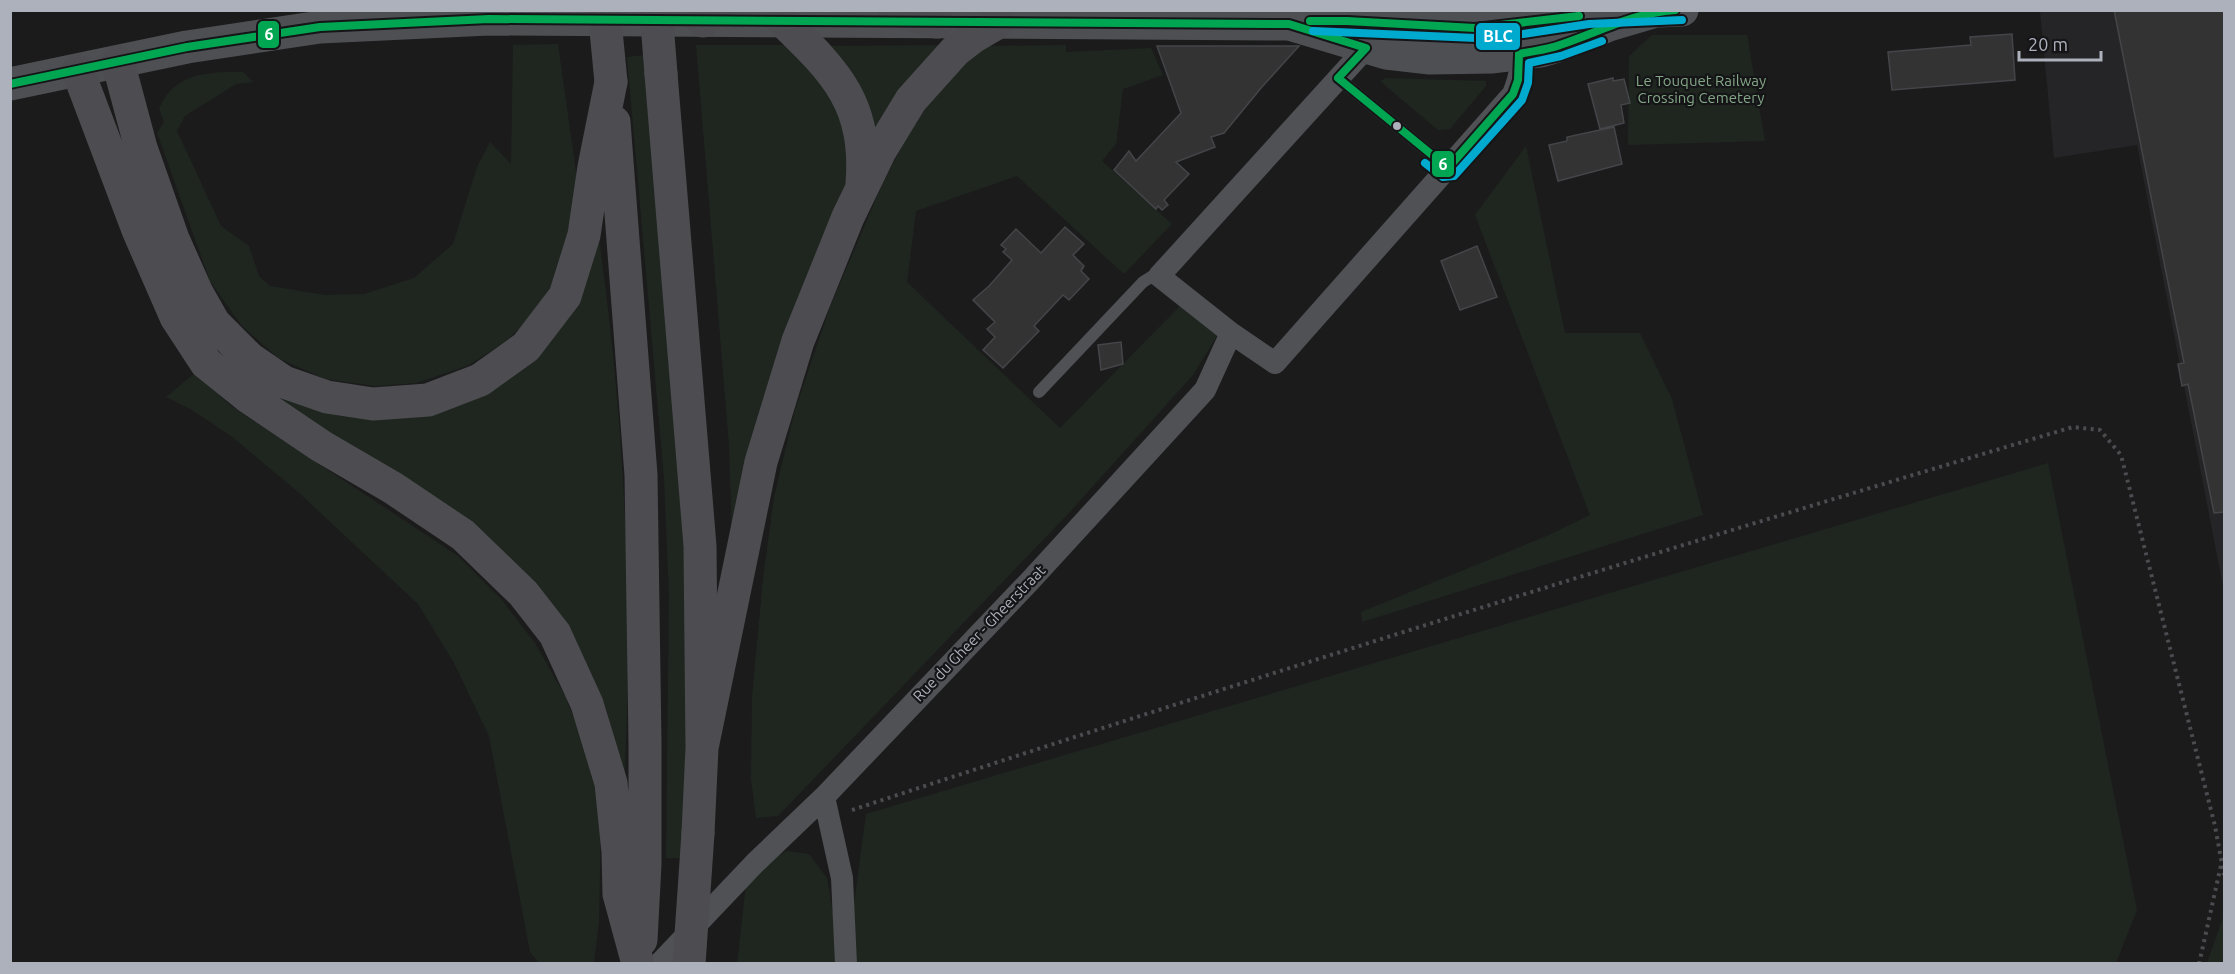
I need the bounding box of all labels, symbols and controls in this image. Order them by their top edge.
line badge: 6 [257,20,280,49]
line badge: BLC [1475,22,1521,51]
scale bar [2019,24,2102,62]
text: 6 [264,25,274,43]
text: BLC [1483,27,1513,45]
text: 20 m [2028,34,2068,54]
park label: Le Touquet Railway Crossing Cemetery [1636,72,1766,106]
unlabelled marker [1391,120,1403,132]
line badge: 6 [1431,150,1455,178]
text: 6 [1438,155,1448,173]
street label: Rue du Gheer - Gheerstraat [909,561,1049,705]

